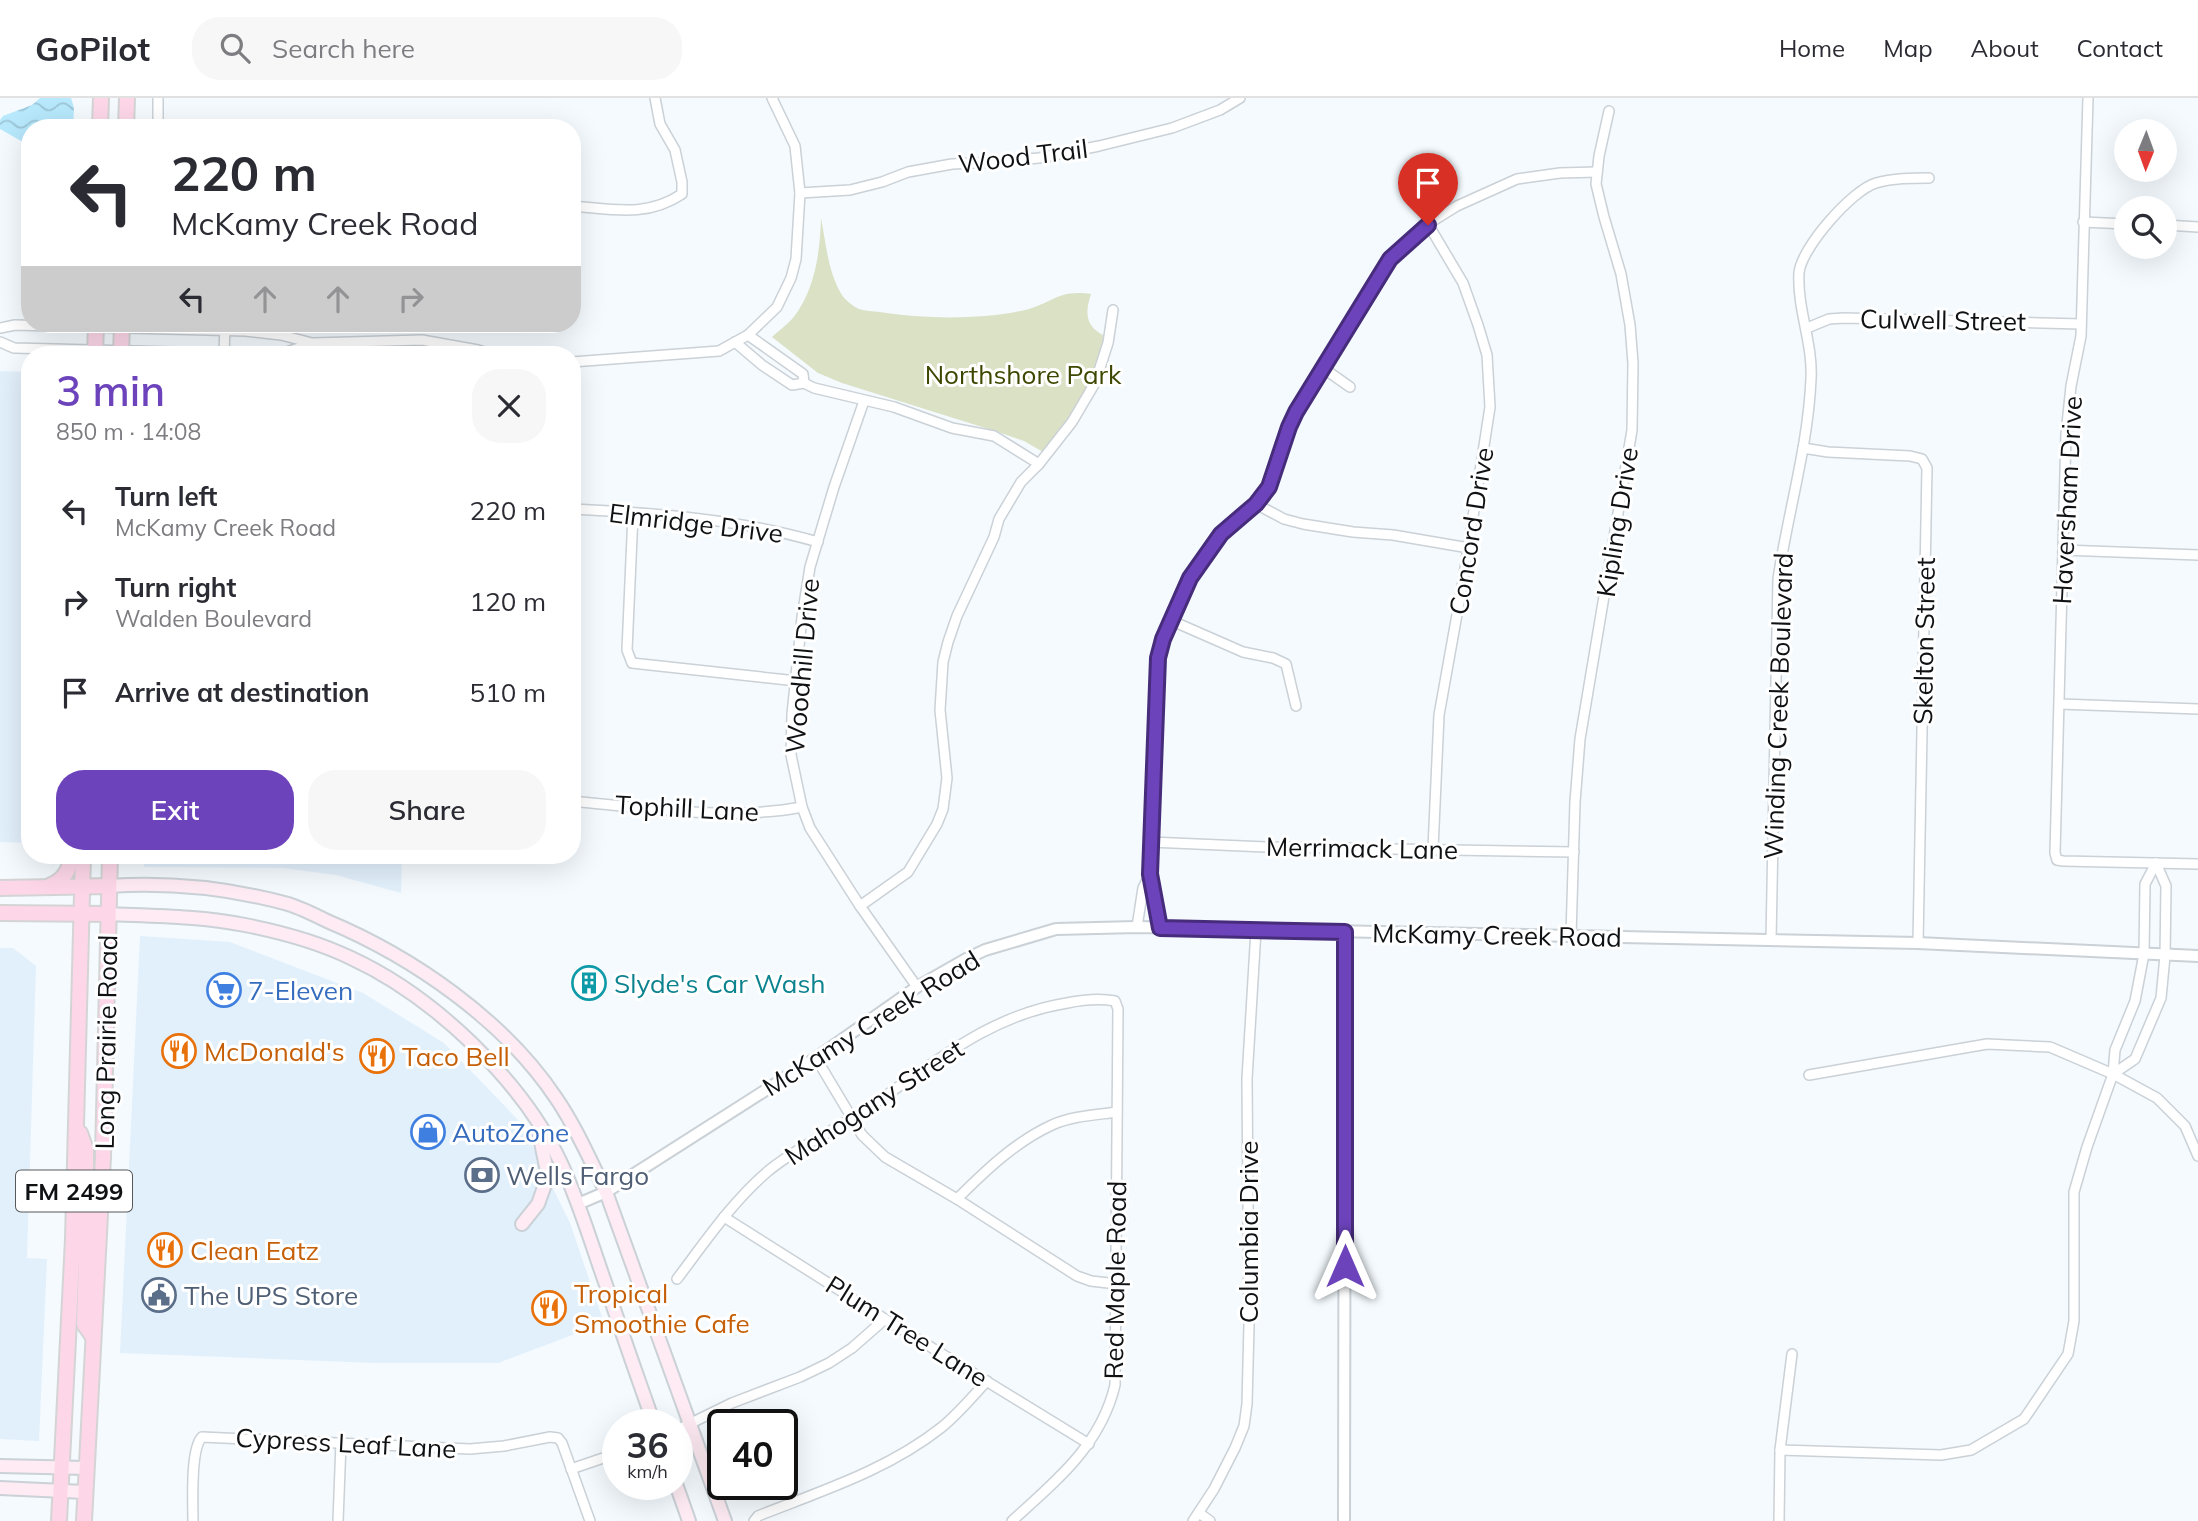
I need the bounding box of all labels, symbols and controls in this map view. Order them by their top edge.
search box [192,17,682,80]
text: GoPilot [35,28,150,69]
icon: search [216,29,254,67]
text: Search here [272,32,415,65]
text: Home [1779,33,1845,63]
text: Map [1883,33,1933,63]
text: About [1971,33,2039,63]
text: Contact [2077,33,2163,63]
north arrow [2114,119,2177,182]
map controls [2114,119,2177,259]
street label: Wood Trail [956,132,1090,180]
text: 220 m [171,142,317,203]
icon: left [56,147,147,238]
pin [1398,153,1458,225]
icon: arrive [1409,164,1447,202]
button: search [2114,196,2177,259]
text: McKamy Creek Road [171,203,478,243]
icon: left [173,280,211,318]
icon: ahead [246,280,284,318]
icon: ahead [319,280,357,318]
icon: right [392,280,430,318]
street label: Culwell Street [1860,302,2026,338]
park label: Northshore Park [925,358,1122,391]
text: 3 min [56,364,165,417]
button: close [472,369,546,443]
street label: Haversham Drive [2045,395,2089,605]
text: 850 m · 14:08 [56,417,201,446]
street label: Concord Drive [1441,445,1501,617]
street label: Kipling Drive [1589,445,1645,599]
text: Turn left [115,480,217,513]
icon: left [56,492,94,530]
text: 220 m [470,494,546,527]
street label: Elmridge Drive [607,496,785,550]
text: McKamy Creek Road [115,513,336,542]
street label: Winding Creek Boulevard [1756,552,1800,860]
street label: Skelton Street [1906,557,1942,725]
text: Turn right [115,571,236,604]
street label: Woodhill Drive [778,577,826,755]
icon: right [56,583,94,621]
text: 120 m [470,585,546,618]
text: Walden Boulevard [115,604,312,633]
icon: arrive [56,674,94,712]
text: Arrive at destination [115,676,370,709]
text: 510 m [470,676,546,709]
button: Exit [56,770,294,850]
button: Share [308,770,546,850]
street label: Tophill Lane [614,788,760,828]
street label: Merrimack Lane [1266,830,1458,866]
street label: McKamy Creek Road [1372,916,1622,954]
street label: Long Prairie Road [88,934,124,1150]
street label: McKamy Creek Road [756,943,986,1103]
building icon: Slyde's Car Wash [570,964,608,1002]
place label: Slyde's Car Wash [614,967,826,1000]
supermarket icon: 7-Eleven [205,971,243,1009]
place label: 7-Eleven [248,974,353,1007]
restaurant icon: McDonald's [160,1032,198,1070]
street label: Mahogany Street [778,1032,970,1172]
place label: McDonald's [204,1035,345,1068]
restaurant icon: Taco Bell [358,1037,396,1075]
place label: Taco Bell [402,1040,510,1073]
shop icon: AutoZone [409,1113,447,1151]
place label: AutoZone [452,1116,569,1149]
street label: Columbia Drive [1232,1141,1265,1323]
bank icon: Wells Fargo [463,1156,501,1194]
place label: Wells Fargo [506,1159,649,1192]
road number: FM 2499 [16,1170,132,1212]
street label: Red Maple Road [1097,1180,1133,1380]
position arrow [1308,1229,1382,1303]
restaurant icon: Clean Eatz [146,1231,184,1269]
place label: Clean Eatz [190,1234,319,1267]
street label: Plum Tree Lane [820,1268,994,1394]
public building icon: The UPS Store [140,1276,178,1314]
place label: Tropical Smoothie Cafe [574,1277,750,1340]
place label: The UPS Store [184,1279,358,1312]
restaurant icon: Tropical Smoothie Cafe [530,1289,568,1327]
speed limit sign: 40 [707,1409,798,1500]
street label: Cypress Leaf Lane [235,1421,457,1465]
text: 36 [626,1423,669,1467]
text: km/h [627,1460,668,1483]

